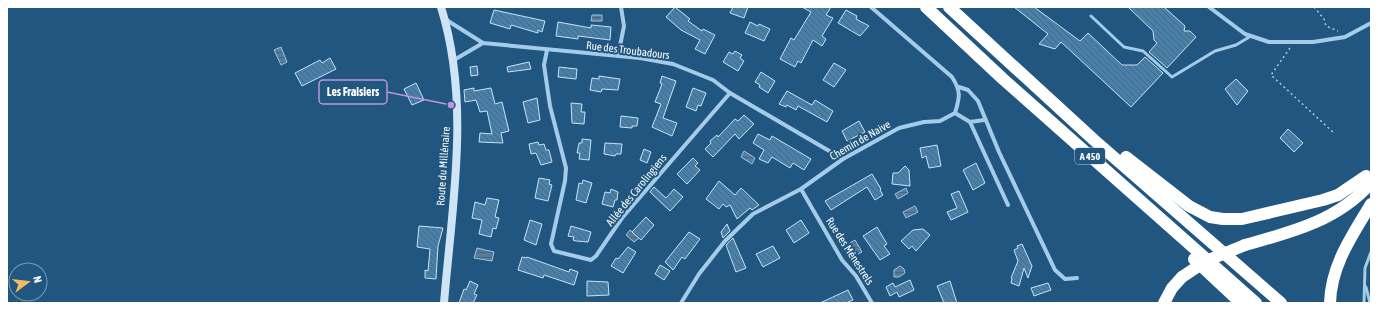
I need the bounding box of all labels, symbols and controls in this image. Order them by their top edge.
street label: Rue des Troubadours [586,39,671,61]
callout: Les Fraisiers [319,80,387,104]
text: Les Fraisiers [327,85,380,99]
street label: Chemin de Naive [828,118,892,162]
street label: Route du Millénaire [434,126,452,206]
road number: A 450 [1075,148,1105,164]
street label: Allée des Carolingiens [603,152,669,228]
street label: Rue des Ménestrels [824,215,876,287]
north arrow [8,262,48,302]
text: N [31,275,44,284]

